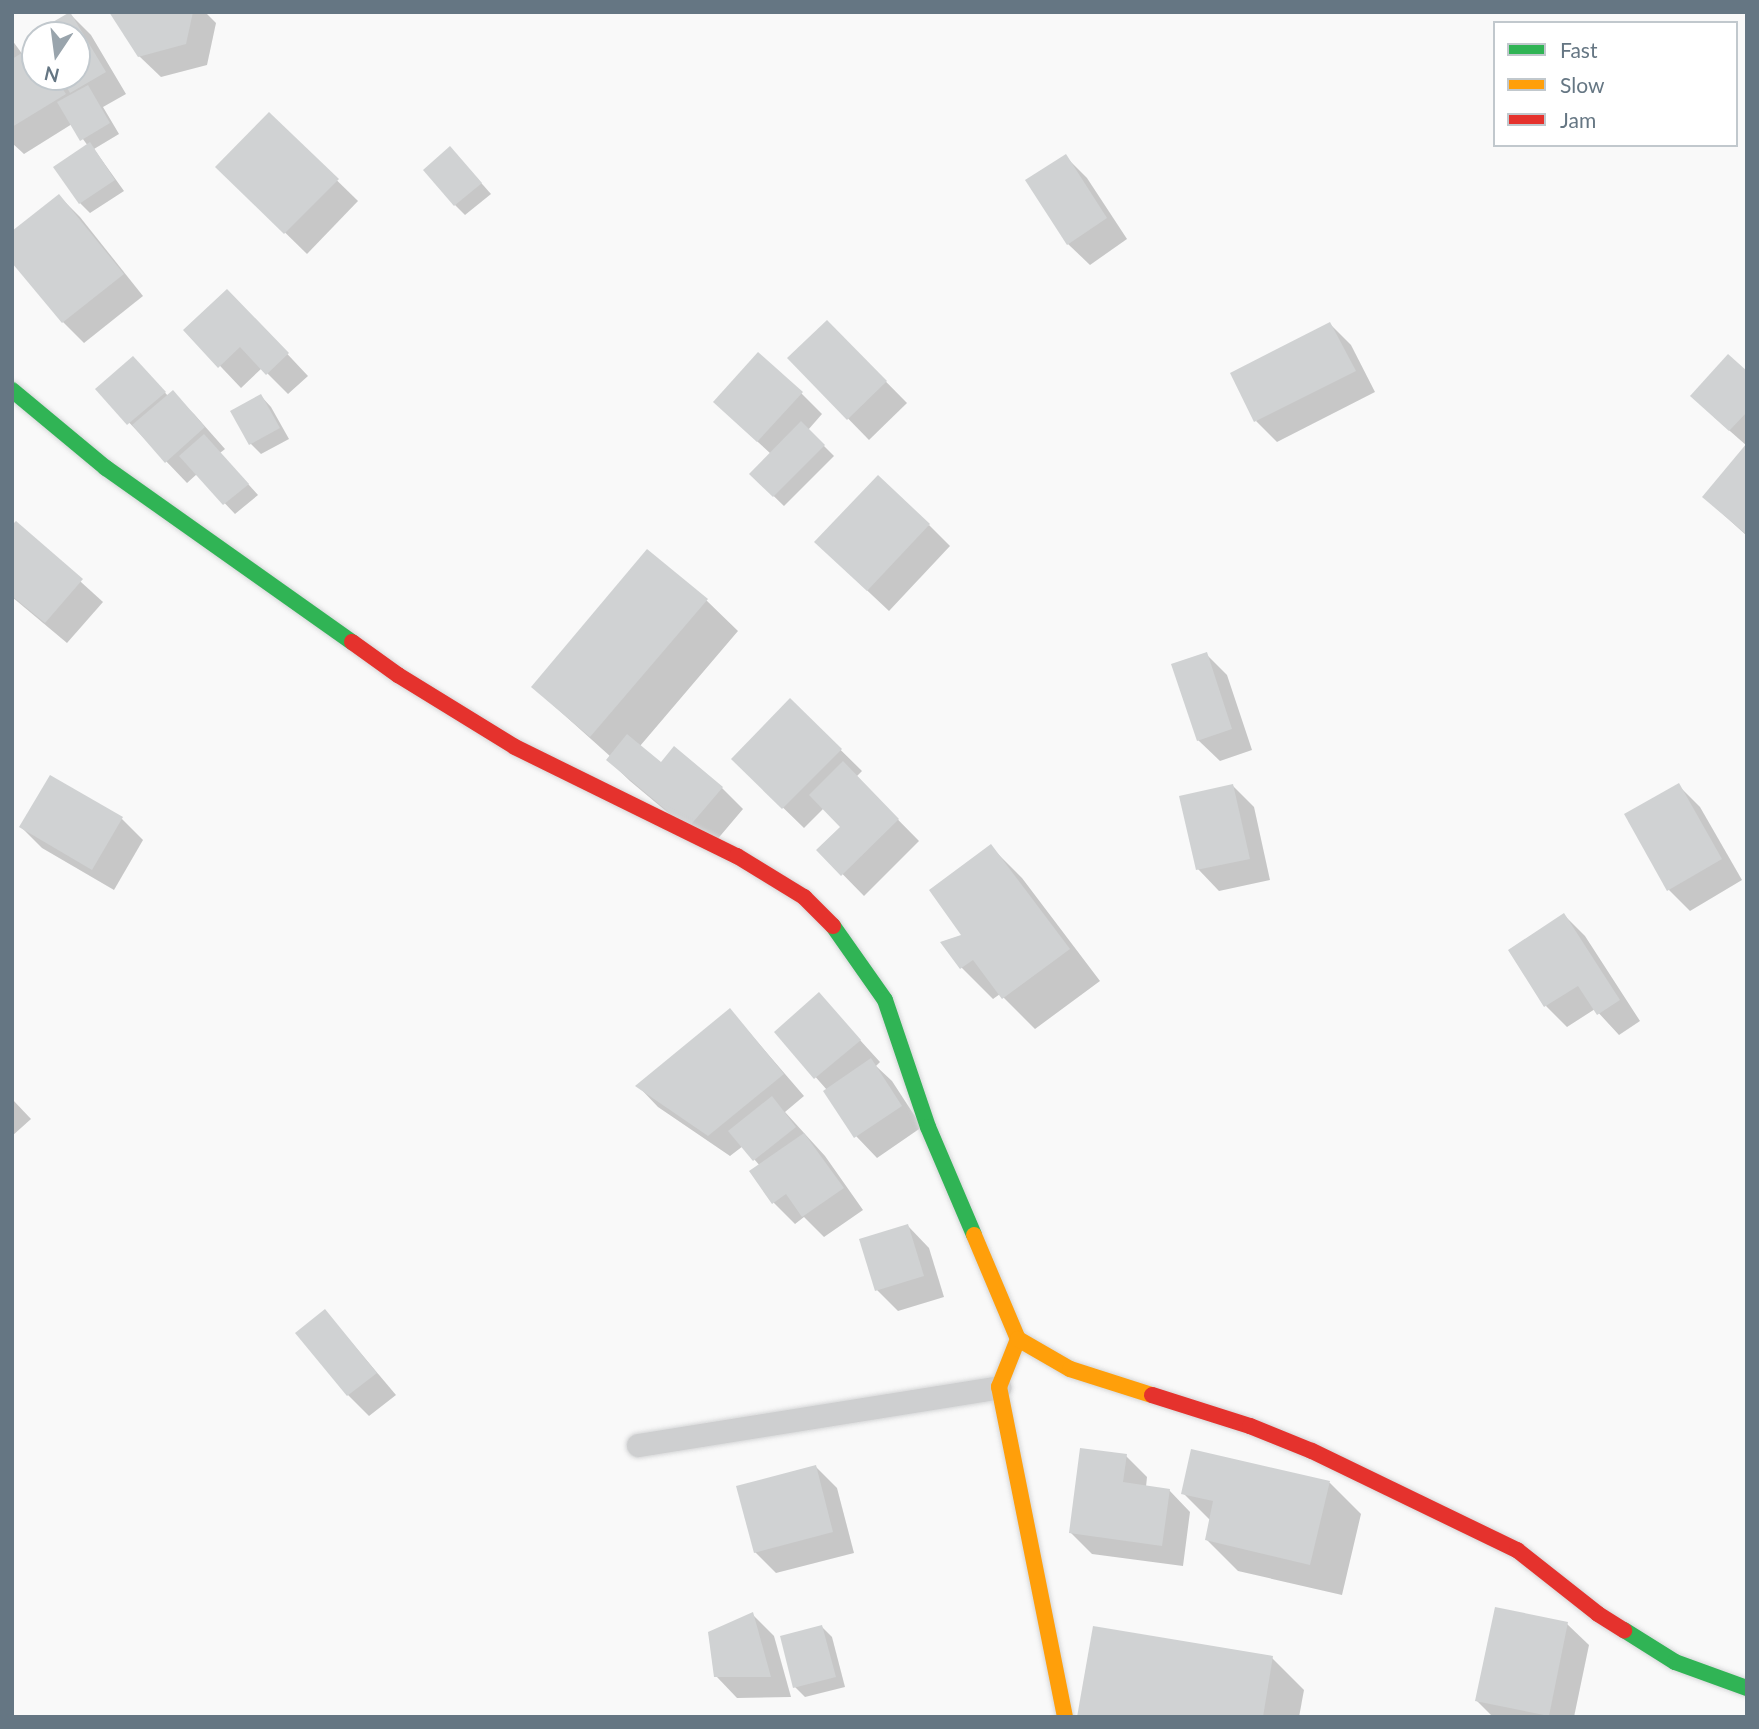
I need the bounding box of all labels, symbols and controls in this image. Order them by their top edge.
north arrow [21,21,91,91]
legend [1493,21,1738,147]
text: Fast [1560,37,1597,62]
text: N [42,62,61,88]
text: Slow [1560,72,1604,97]
text: Jam [1560,107,1596,132]

